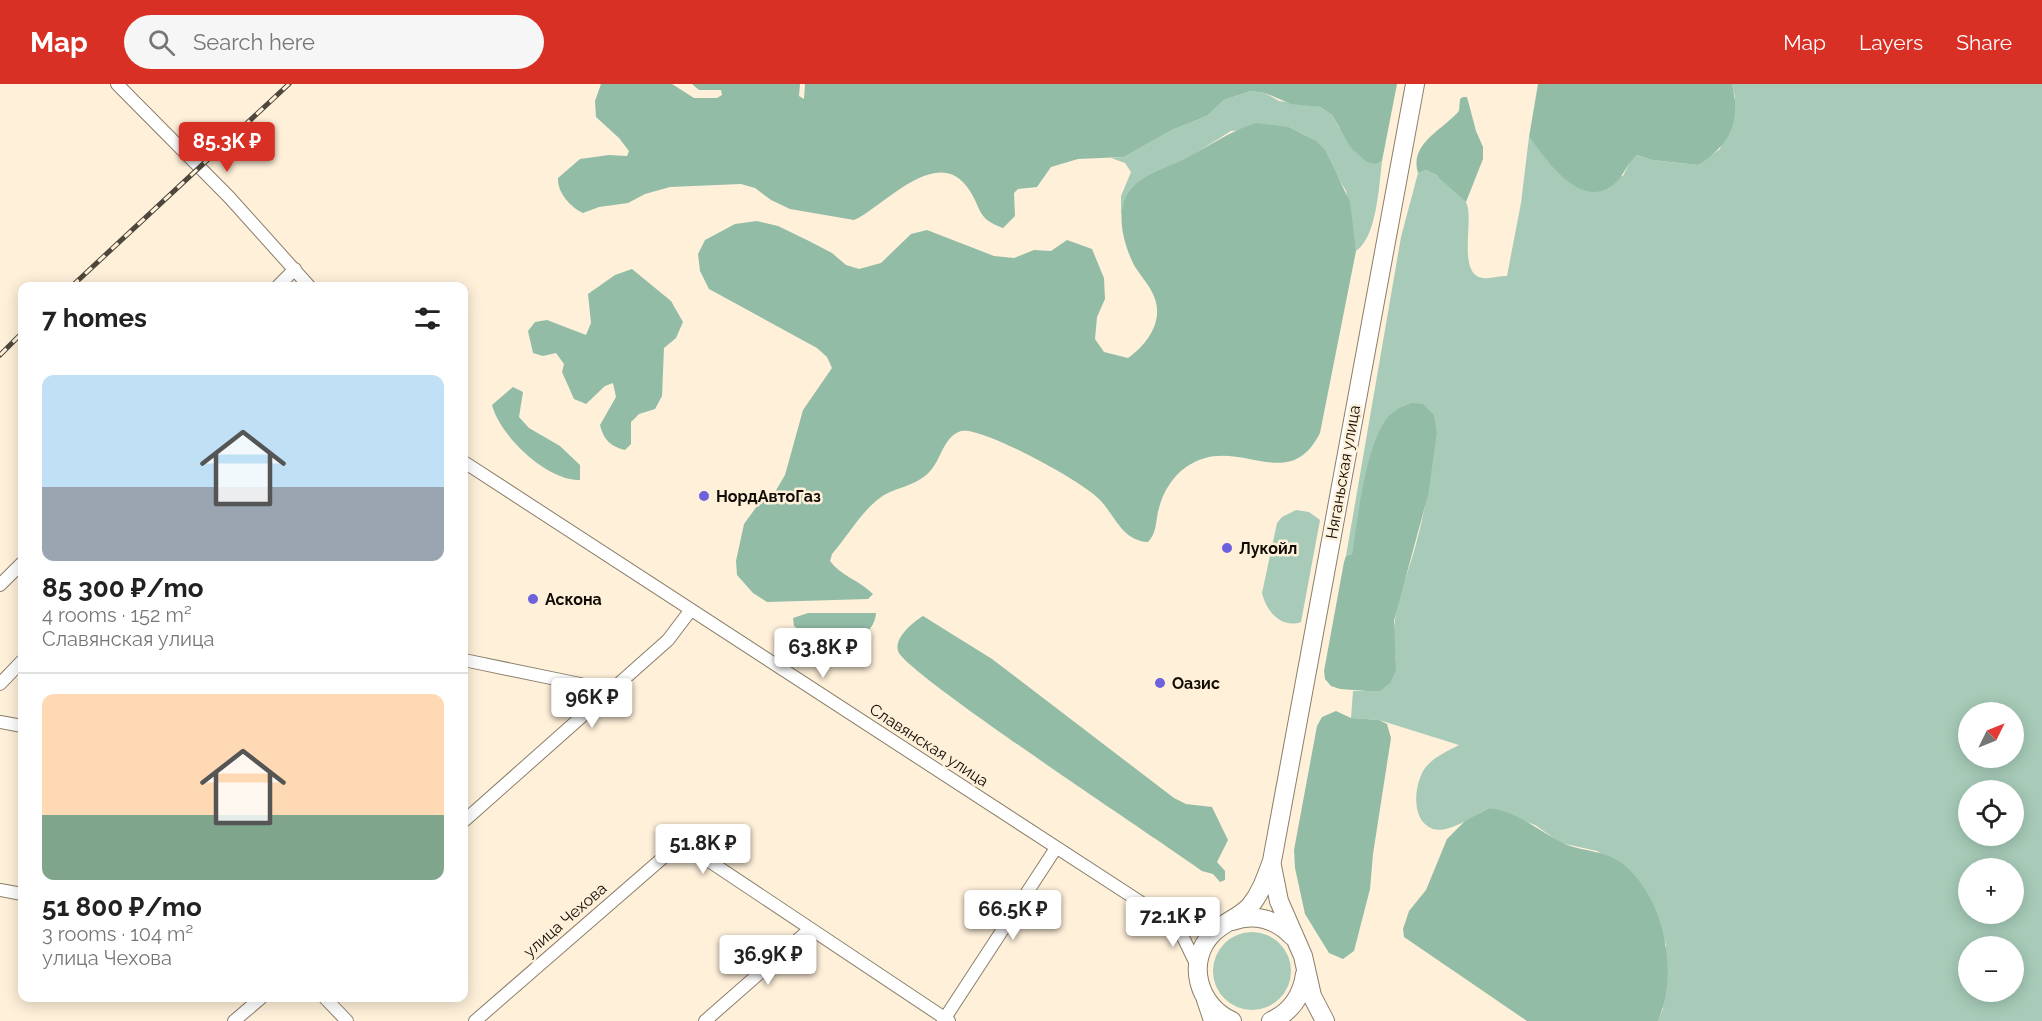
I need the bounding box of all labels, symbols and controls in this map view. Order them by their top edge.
search box [124,15,544,69]
text: Map [30,26,88,59]
icon: search [145,26,178,59]
text: Search here [193,29,315,55]
text: Map [1783,30,1826,55]
text: Layers [1859,30,1923,55]
text: Share [1956,30,2012,55]
pin: 85.3K ₽ [172,122,282,173]
text: 85.3K ₽ [193,129,261,153]
icon: filters [411,302,444,335]
text: 7 homes [42,303,147,333]
street label: Няганьская улица [1322,404,1364,540]
icon: home [189,414,297,522]
place label: НордАвтоГаз [716,487,821,506]
marker: НордАвтоГаз [697,489,711,503]
place label: Лукойл [1239,539,1297,558]
marker: Лукойл [1220,541,1234,555]
text: 85 300 ₽/mo [42,573,203,603]
place label: Аскона [545,590,602,609]
marker: Аскона [526,592,540,606]
text: 4 rooms · 152 m² [42,603,192,627]
text: Славянская улица [42,627,214,651]
pin: 63.8K ₽ [768,628,878,679]
text: 63.8K ₽ [788,635,858,659]
place label: Оазис [1172,674,1220,693]
marker: Оазис [1153,676,1167,690]
pin: 96K ₽ [550,678,634,729]
text: 96K ₽ [565,685,619,709]
street label: Славянская улица [866,699,992,791]
north arrow [1958,702,2024,768]
map controls [1958,702,2024,1002]
icon: home [189,733,297,841]
button: locate [1958,780,2024,846]
pin: 51.8K ₽ [648,824,758,875]
text: 51.8K ₽ [669,831,737,855]
button: + [1958,858,2024,924]
street label: улица Чехова [520,879,610,961]
pin: 66.5K ₽ [958,890,1068,941]
text: 51 800 ₽/mo [42,892,202,922]
text: 66.5K ₽ [978,897,1048,921]
pin: 72.1K ₽ [1118,897,1228,948]
text: 72.1K ₽ [1140,904,1206,928]
text: 3 rooms · 104 m² [42,922,193,946]
pin: 36.9K ₽ [713,935,823,986]
button: − [1958,936,2024,1002]
text: 36.9K ₽ [733,942,803,966]
text: улица Чехова [42,946,172,970]

